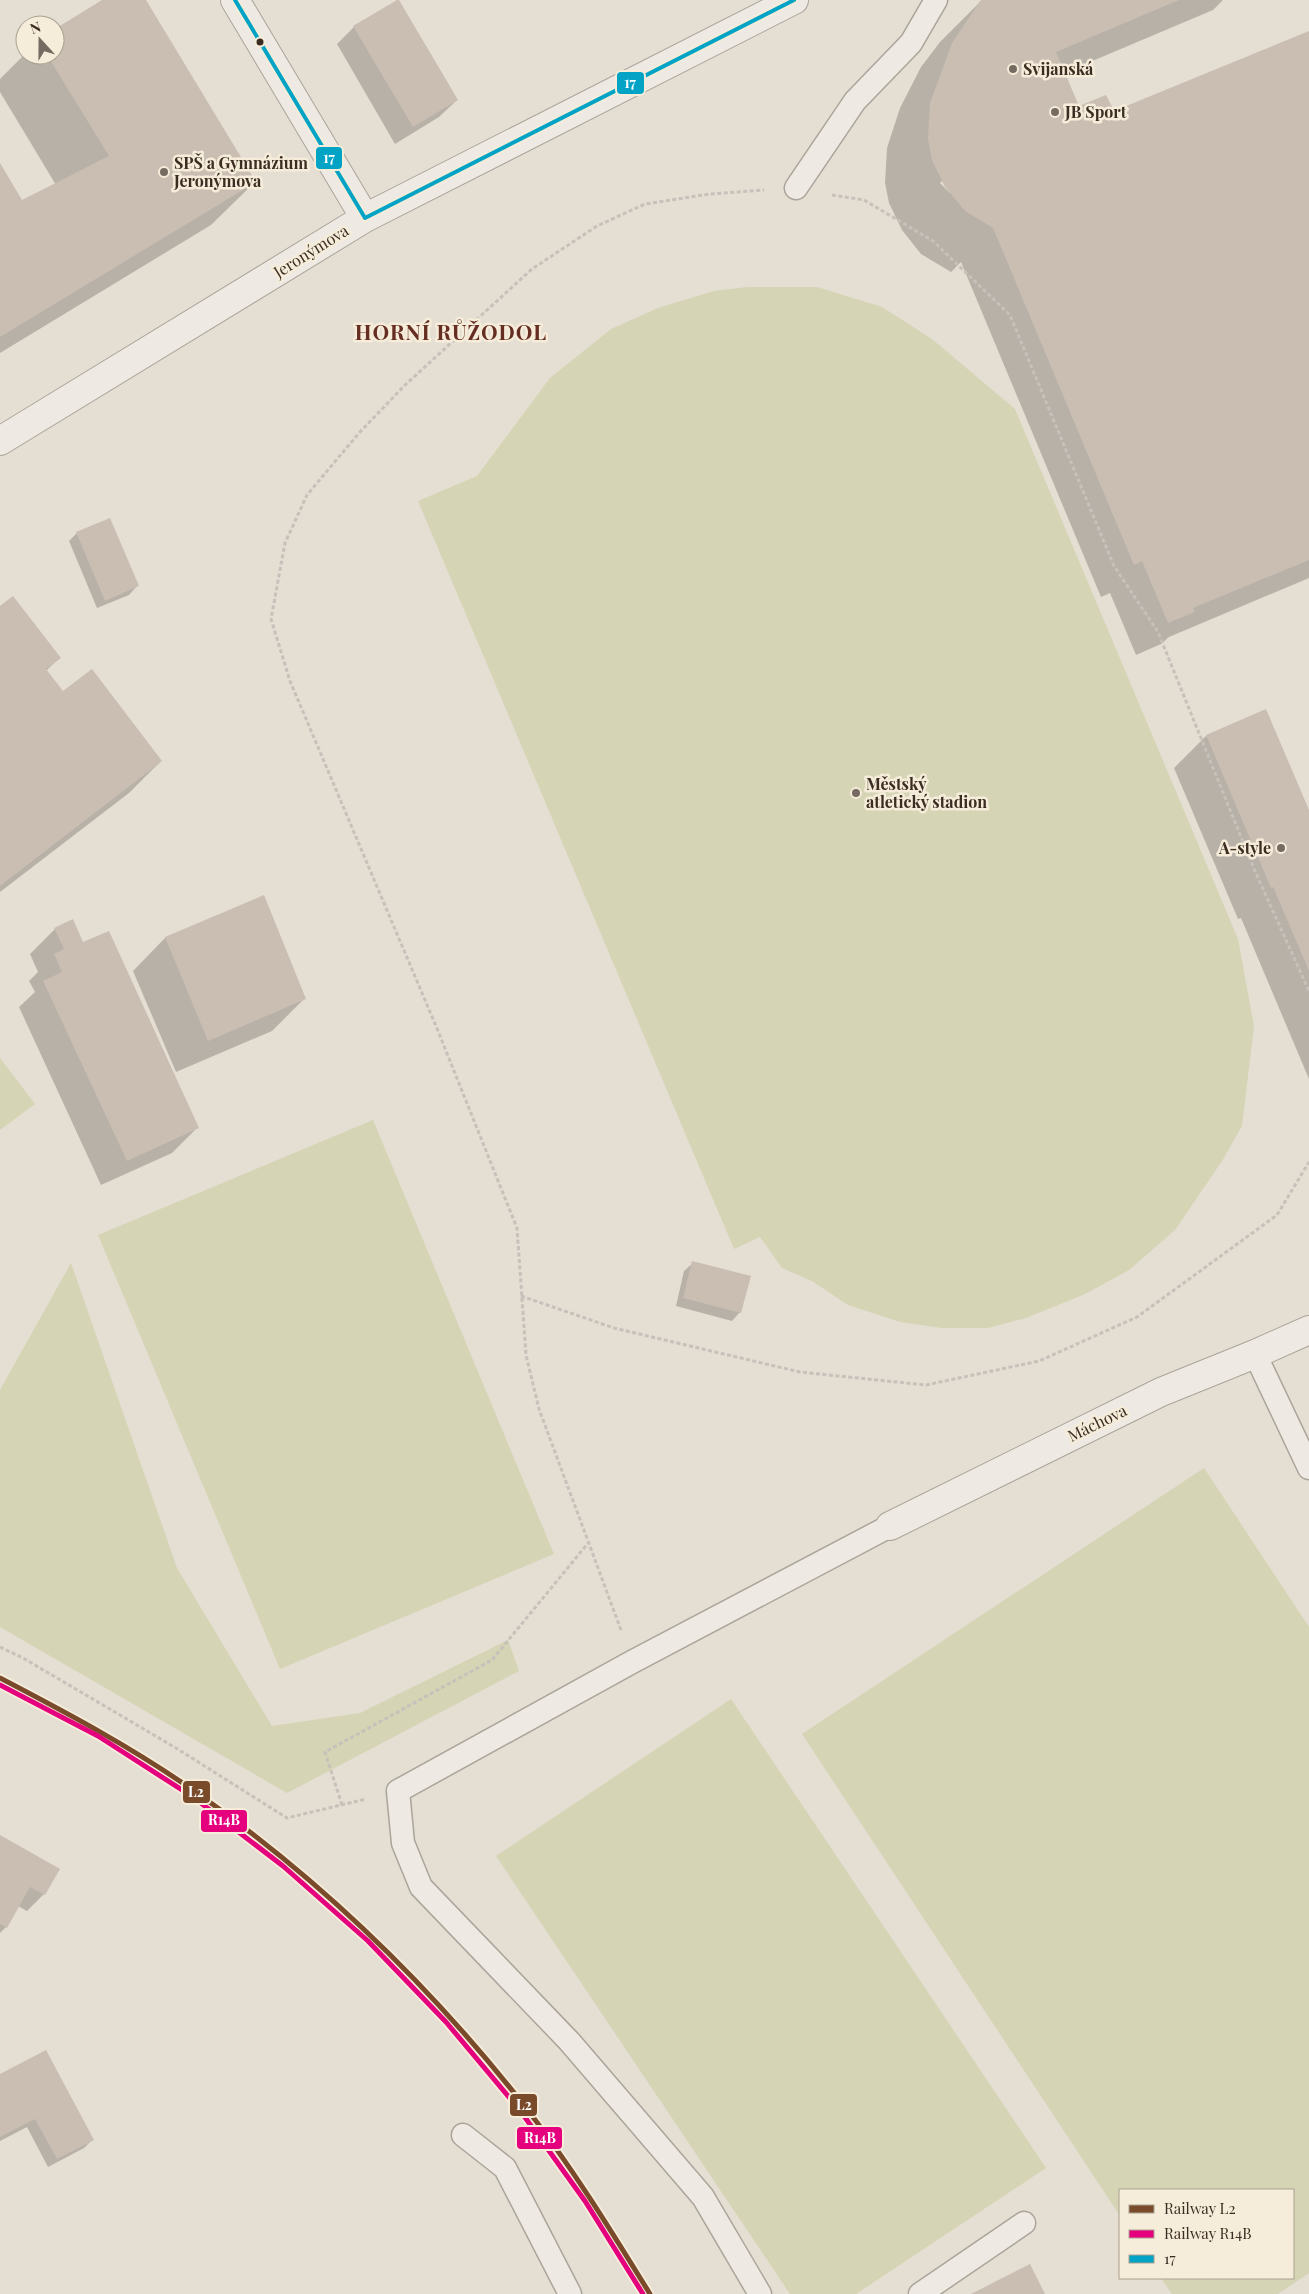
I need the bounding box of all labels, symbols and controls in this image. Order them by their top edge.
north arrow [15,15,65,65]
text: N [27,17,43,38]
unlabelled marker [255,37,265,47]
place label: Svijanská [1023,58,1094,79]
marker: Svijanská [1007,63,1019,75]
line badge: 17 [616,71,645,95]
text: 17 [624,73,636,92]
place label: JB Sport [1064,101,1127,122]
marker: JB Sport [1049,106,1061,118]
line badge: 17 [315,146,343,170]
text: 17 [323,148,335,167]
place label: SPŠ a Gymnázium Jeronýmova [173,152,308,191]
marker: SPŠ a Gymnázium Jeronýmova [158,166,170,178]
street label: Jeronýmova [268,219,352,282]
district label: HORNÍ RŮŽODOL [355,317,547,345]
place label: Městský atletický stadion [866,773,987,812]
marker: Městský atletický stadion [850,787,862,799]
place label: A-style [1218,837,1271,858]
marker: A-style [1275,842,1287,854]
street label: Máchova [1064,1399,1130,1446]
line badge: L2 [182,1780,211,1804]
text: L2 [188,1782,204,1801]
line badge: R14B [200,1809,248,1833]
text: R14B [208,1810,240,1829]
line badge: L2 [509,2093,538,2117]
text: L2 [516,2095,532,2114]
line badge: R14B [516,2126,563,2150]
text: R14B [524,2128,556,2147]
legend [1119,2189,1294,2279]
text: Railway L2 [1164,2198,1236,2218]
text: Railway R14B [1164,2223,1252,2243]
text: 17 [1164,2248,1176,2268]

